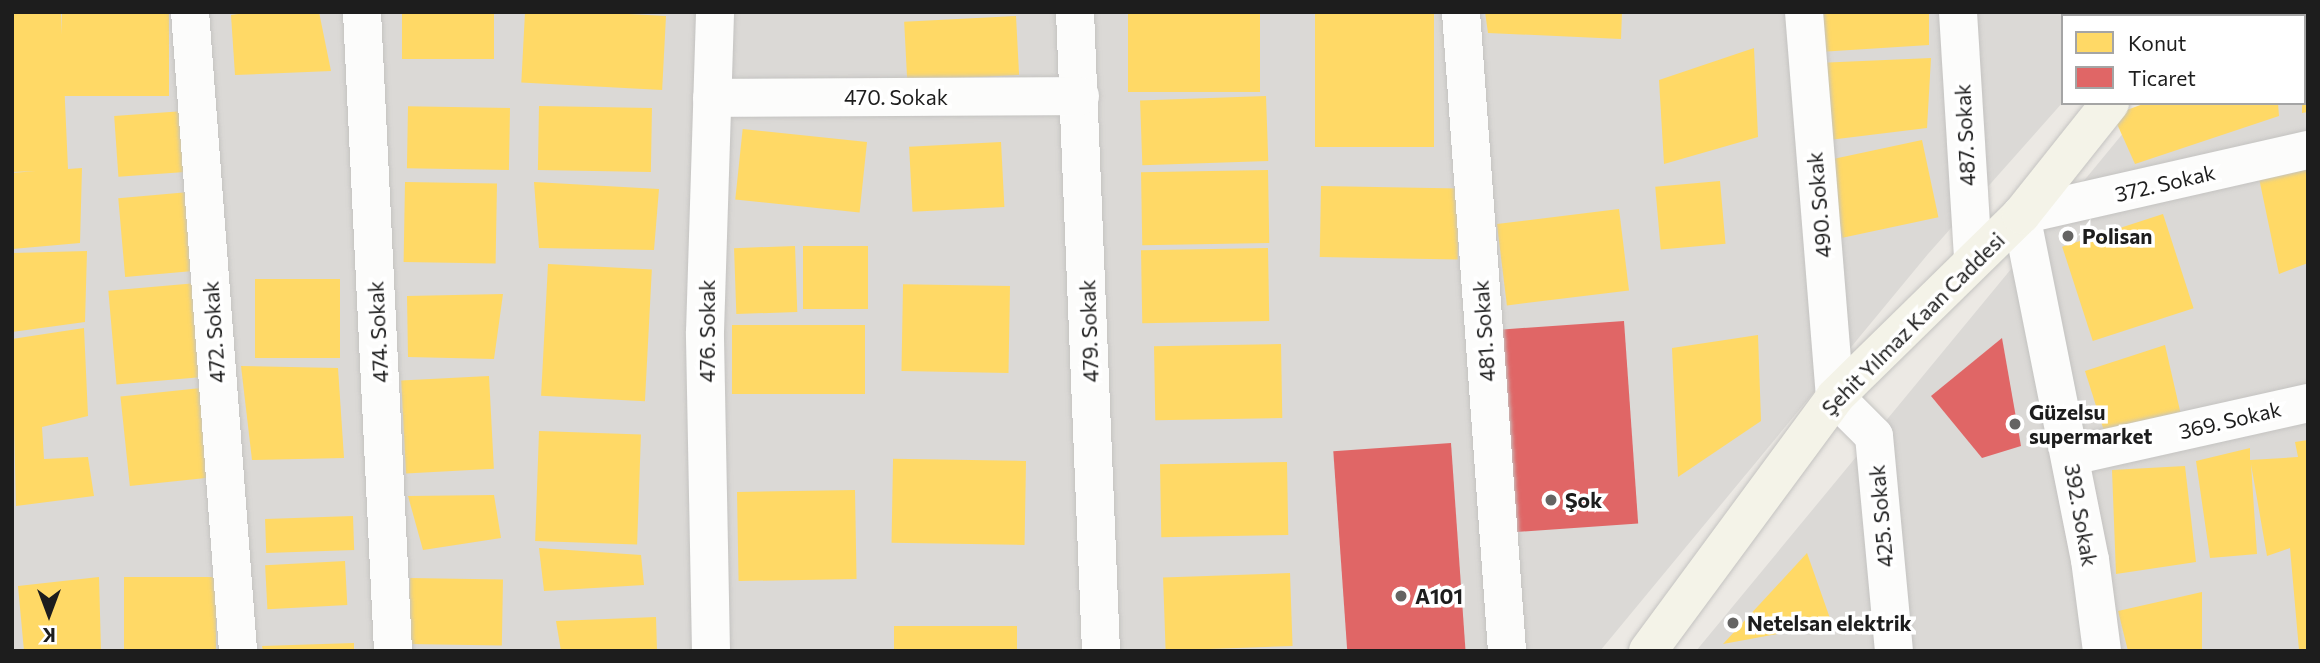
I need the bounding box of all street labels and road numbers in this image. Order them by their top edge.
street label: 487. Sokak [1950,83,1980,187]
street label: 470. Sokak [844,84,948,110]
street label: 490. Sokak [1802,151,1836,259]
street label: 372. Sokak [2112,159,2218,207]
street label: Şehit Yılmaz Kaan Caddesi [1816,227,2010,421]
street label: 476. Sokak [694,279,720,383]
street label: 479. Sokak [1075,279,1103,383]
street label: 481. Sokak [1468,279,1500,383]
street label: 472. Sokak [198,280,230,384]
street label: 474. Sokak [363,280,393,384]
street label: 369. Sokak [2176,396,2284,444]
street label: 392. Sokak [2060,462,2102,568]
street label: 425. Sokak [1864,463,1898,569]

